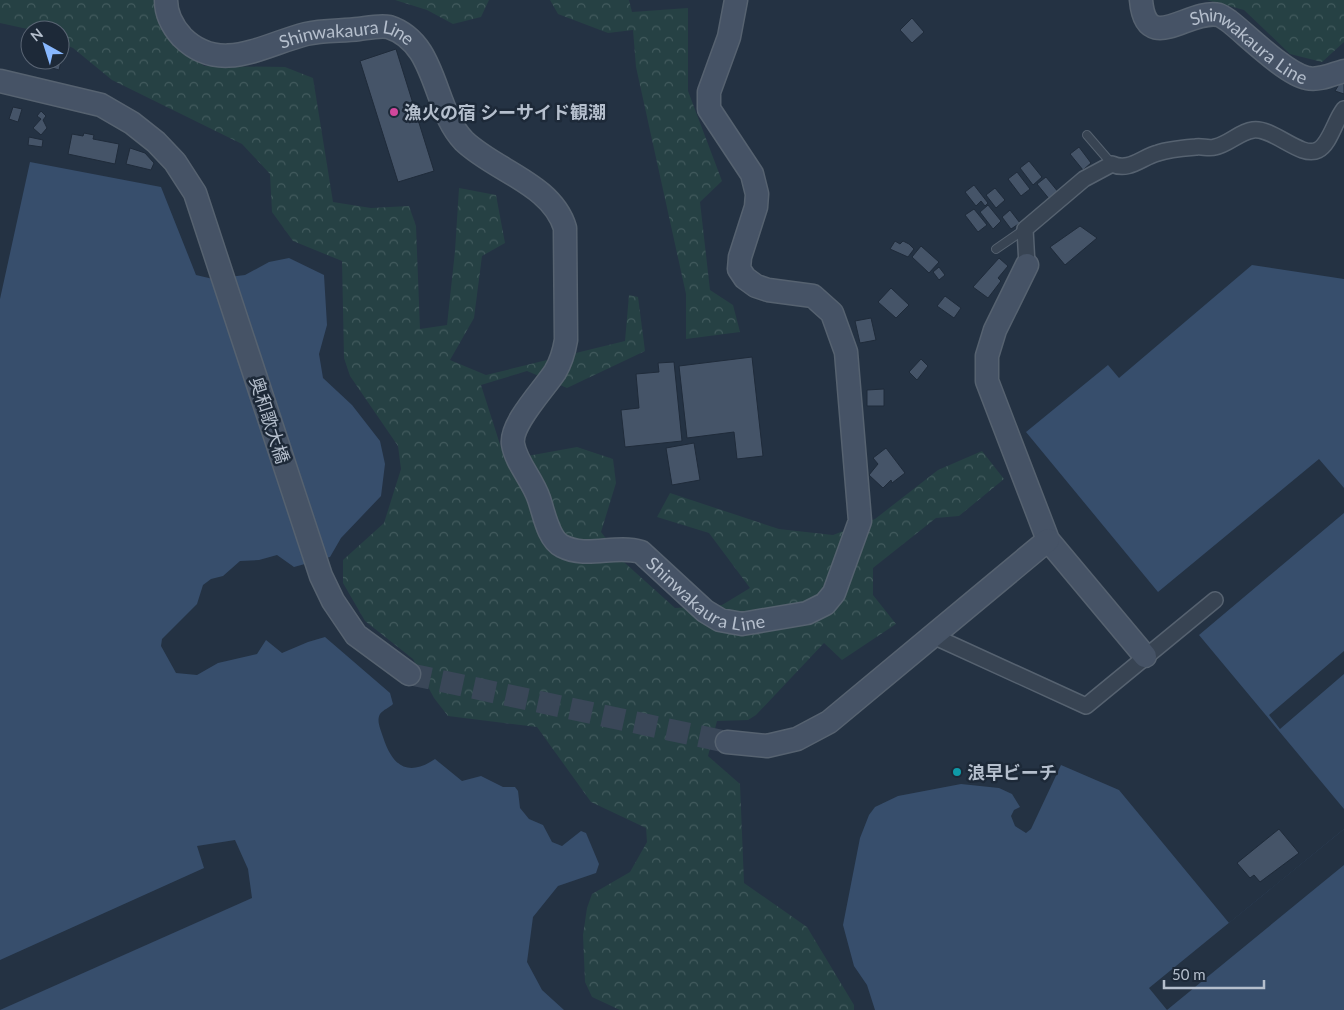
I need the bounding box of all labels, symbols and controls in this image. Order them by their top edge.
street label: Shinwakaura Line [1187,3,1310,89]
text: Shinwakaura Line [276,15,419,53]
north arrow [20,20,70,70]
text: N [27,25,46,45]
street label: Shinwakaura Line [276,36,414,60]
place label: 漁火の宿 シーサイド観潮 [404,101,606,123]
marker: 漁火の宿 シーサイド観潮 [388,106,400,118]
street label: 奥和歌大橋 [246,374,294,466]
street label: Shinwakaura Line [642,552,767,635]
place label: 浪早ビーチ [967,761,1057,783]
marker: 浪早ビーチ [951,766,963,778]
scale bar [1164,958,1264,990]
text: 50 m [1172,965,1206,983]

